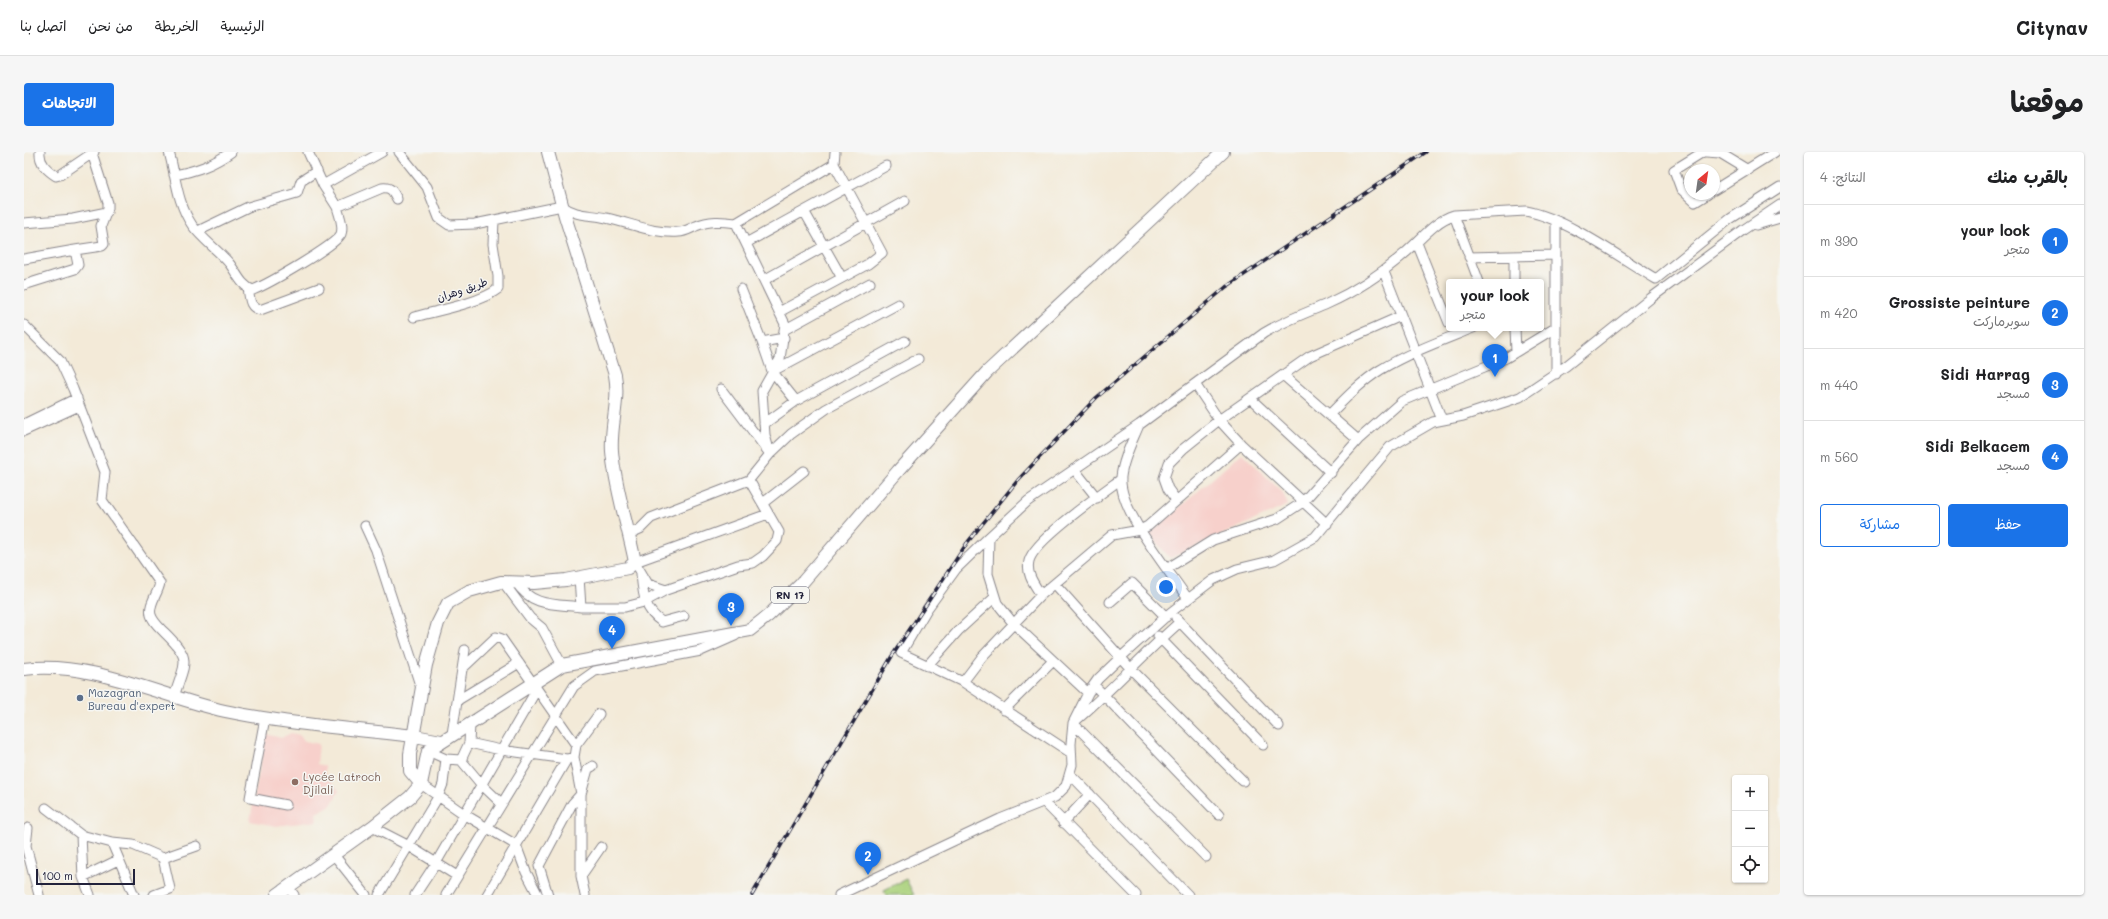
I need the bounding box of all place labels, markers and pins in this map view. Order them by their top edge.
pin: 1 [1482,344,1508,377]
pin: 3 [718,593,744,626]
pin: 4 [599,616,625,649]
place label: Mazagran Bureau d'expert [88,685,175,713]
marker: Mazagran Bureau d'expert [75,693,85,703]
place label: Lycée Latroch Djilali [303,769,380,797]
marker: Lycée Latroch Djilali [290,777,300,787]
pin: 2 [855,842,881,875]

